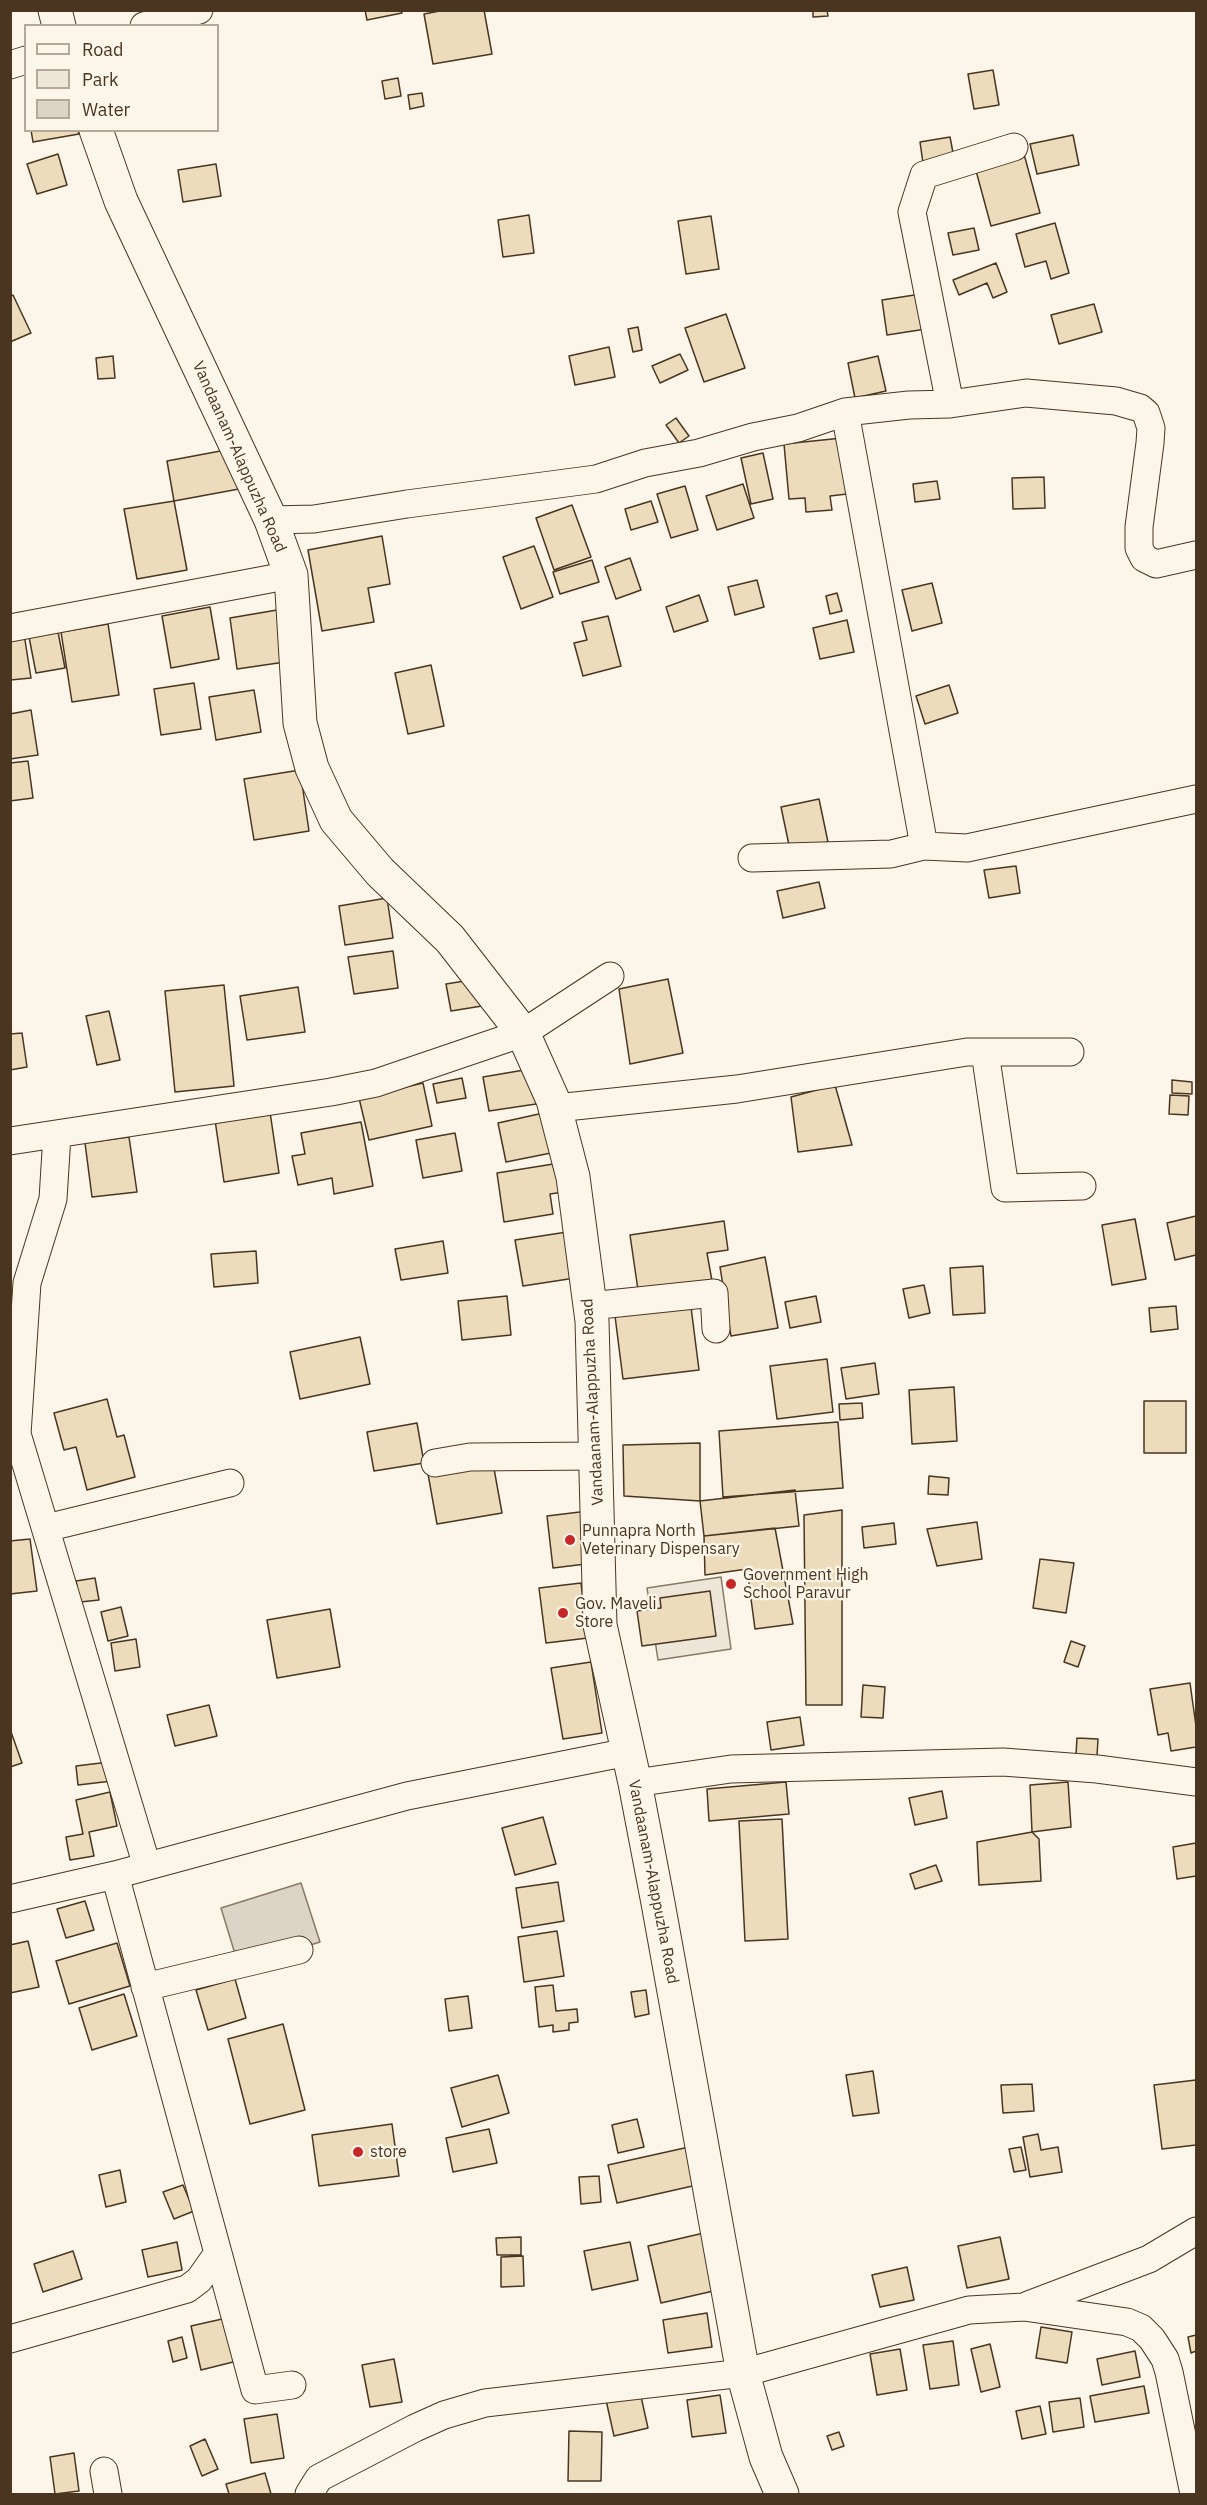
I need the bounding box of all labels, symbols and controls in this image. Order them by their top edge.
legend [24,24,219,132]
text: Road [82,38,123,61]
text: Park [82,68,118,91]
text: Water [82,98,130,121]
street label: Vandaanam-Alappuzha Road [188,358,290,556]
street label: Vandaanam-Alappuzha Road [578,1298,608,1506]
place label: Punnapra North Veterinary Dispensary [582,1521,740,1559]
marker: Punnapra North Veterinary Dispensary [563,1533,577,1547]
place label: Government High School Paravur [743,1565,869,1603]
marker: Government High School Paravur [724,1577,738,1591]
place label: Gov. Maveli Store [575,1594,657,1632]
marker: Gov. Maveli Store [556,1606,570,1620]
street label: Vandaanam-Alappuzha Road [624,1778,682,1986]
place label: store [370,2142,407,2162]
marker: store [351,2145,365,2159]

